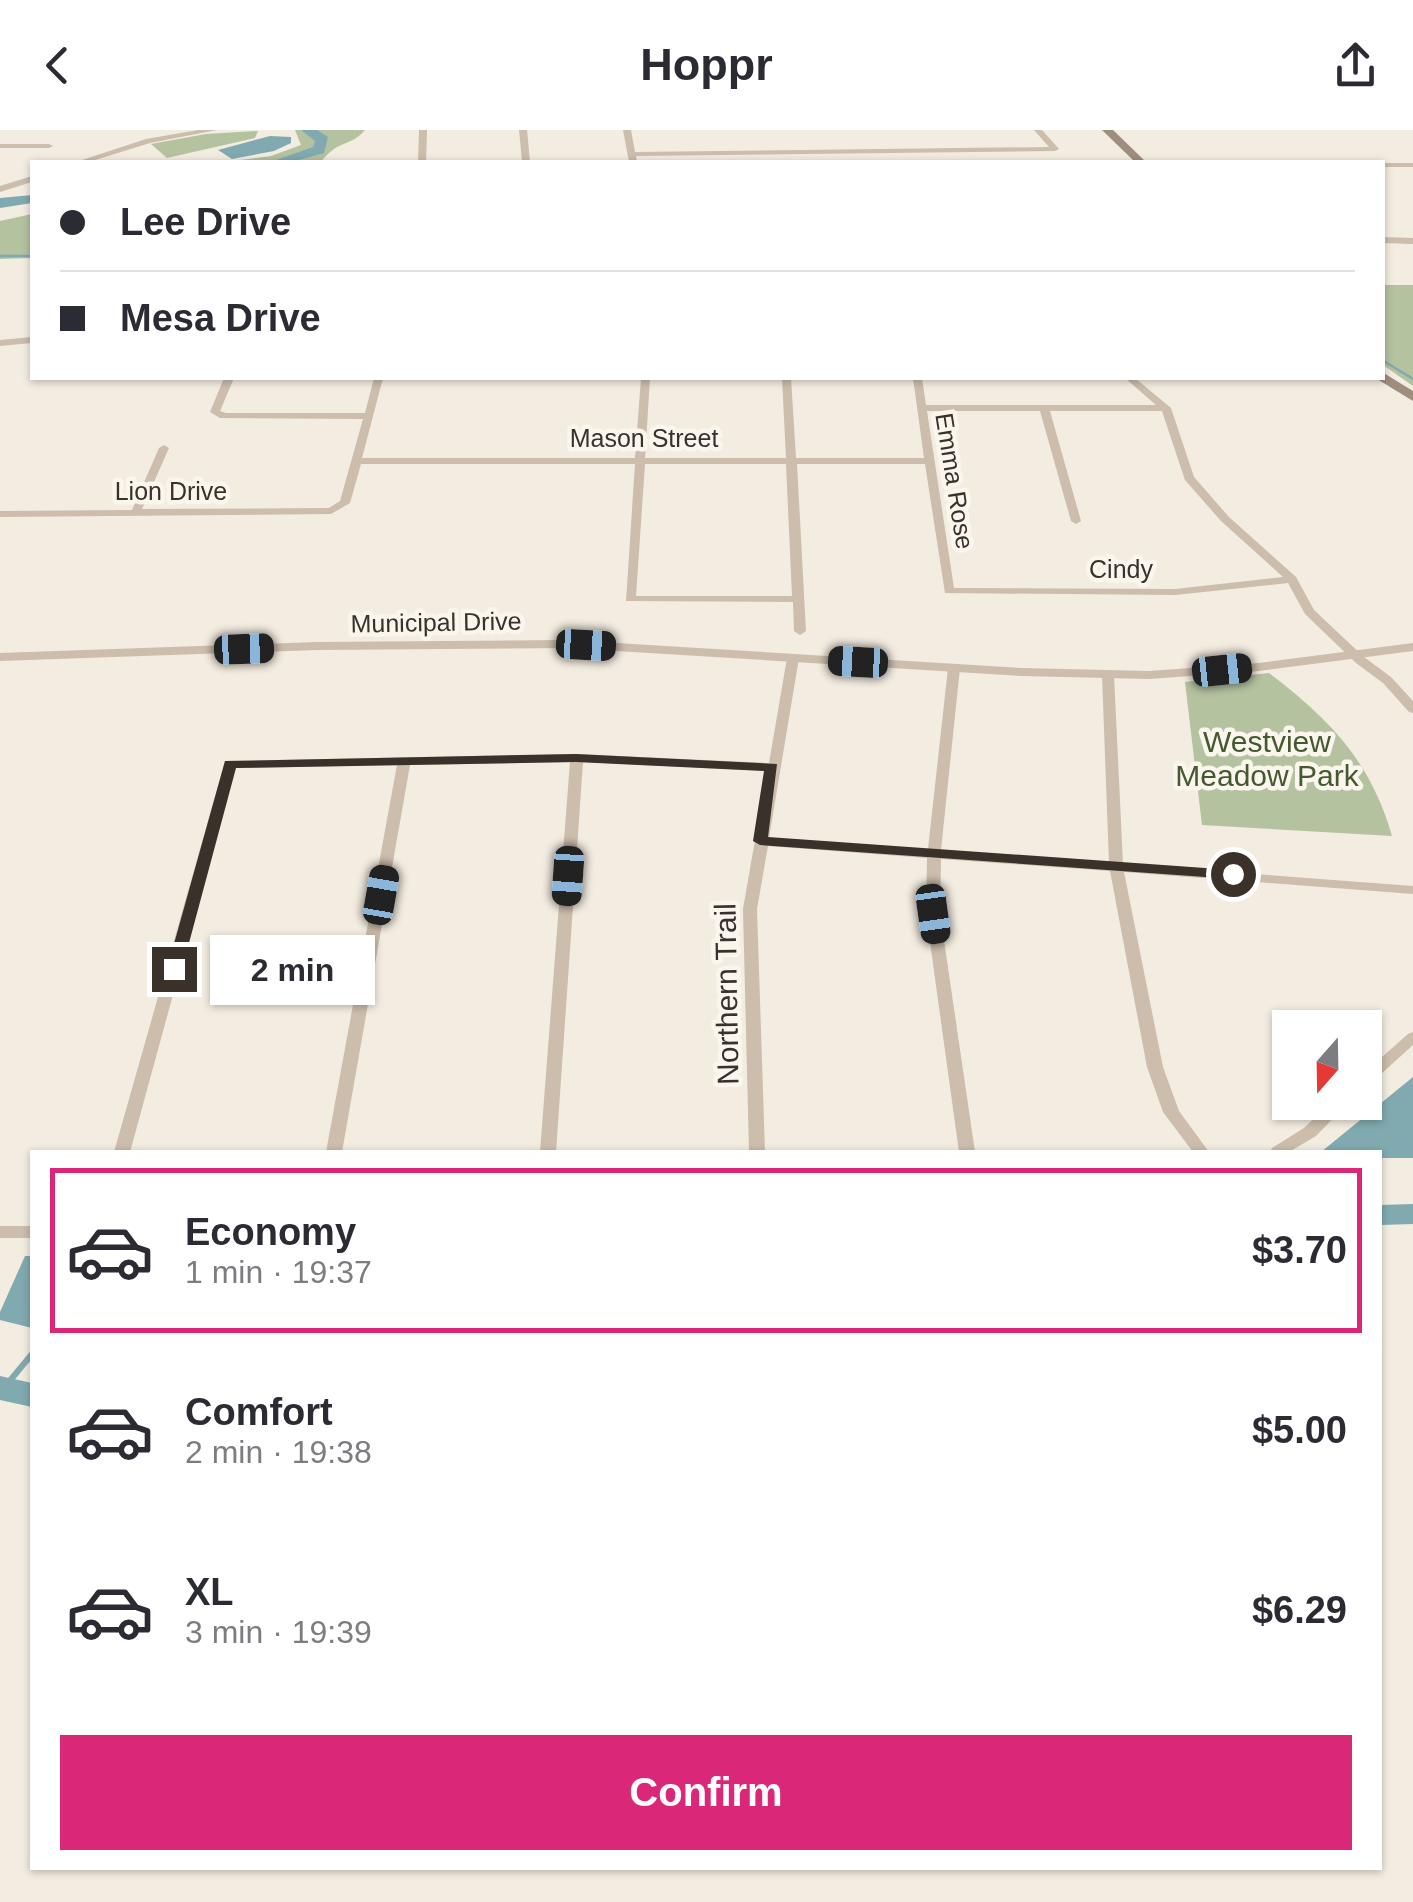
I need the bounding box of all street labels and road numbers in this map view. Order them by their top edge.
street label: Emma Rose [930,411,980,551]
street label: Mason Street [570,424,718,452]
street label: Lion Drive [115,477,227,505]
street label: Cindy [1089,555,1153,583]
street label: Municipal Drive [350,607,522,637]
street label: Northern Trail [708,903,745,1085]

